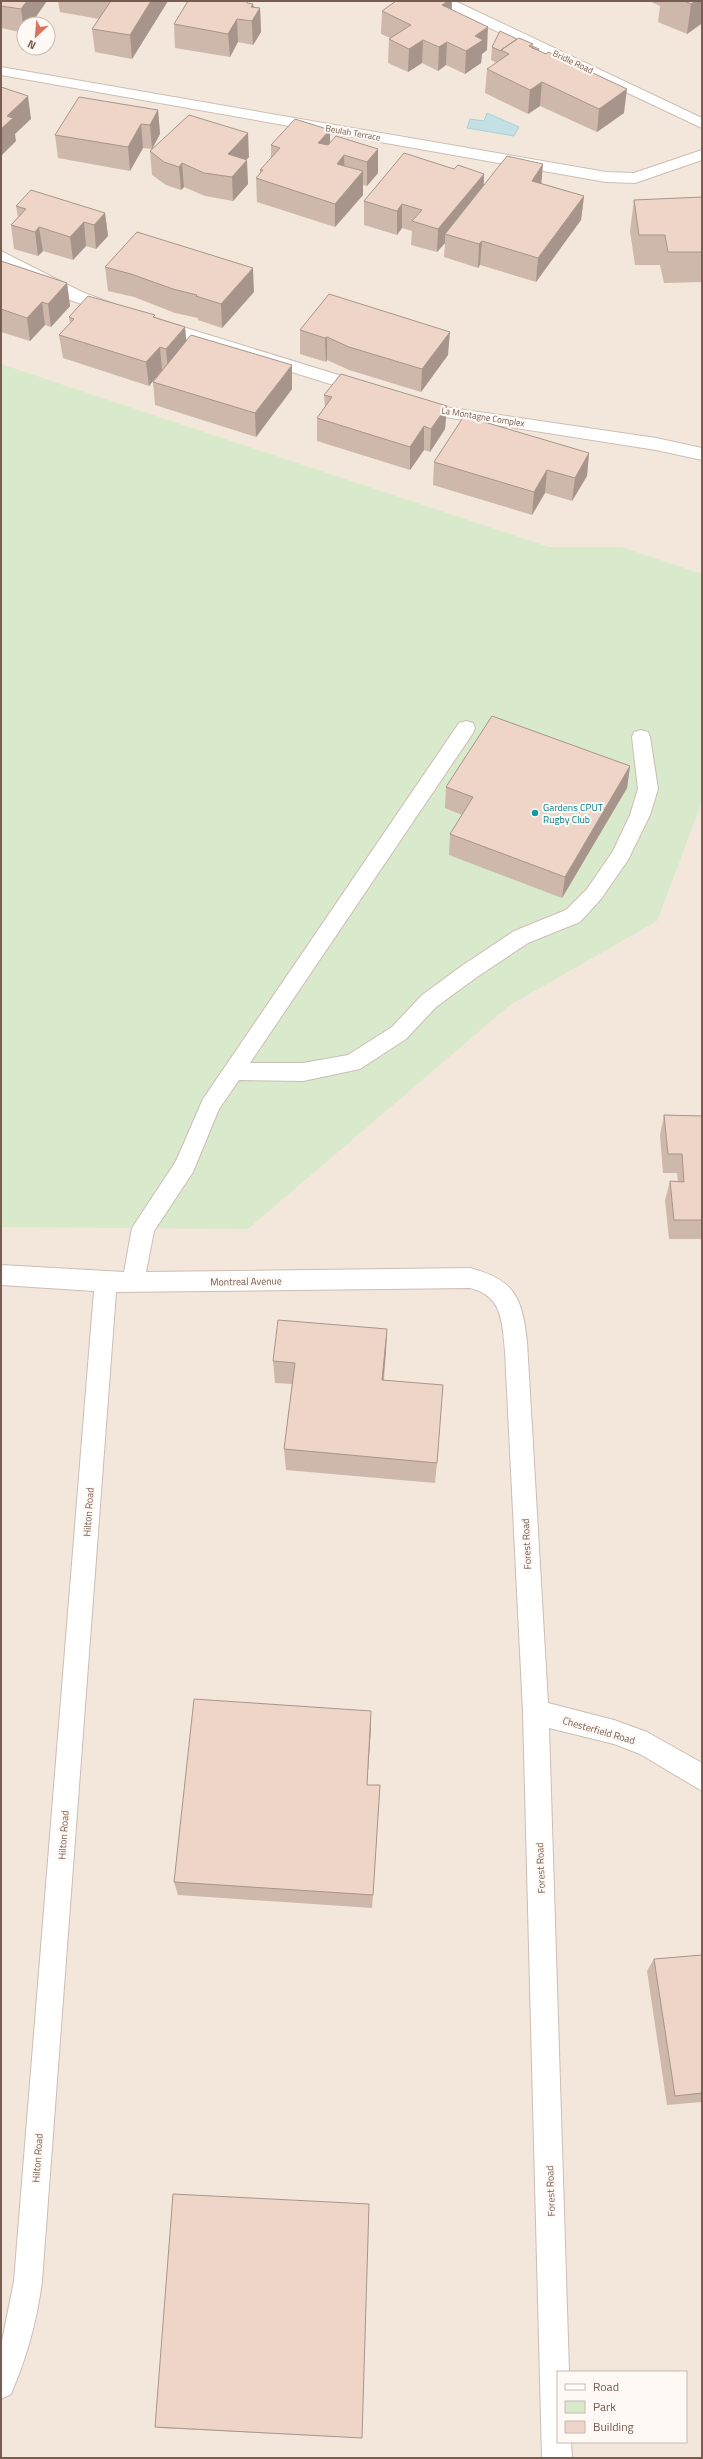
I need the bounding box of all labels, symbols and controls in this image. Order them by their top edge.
north arrow [16,16,56,56]
text: N [25,36,39,54]
street label: Bridle Road [551,46,596,77]
street label: Beulah Terrace [324,121,382,144]
street label: La Montagne Complex [441,404,526,429]
place label: Gardens CPUT Rugby Club [543,800,604,827]
marker: Gardens CPUT Rugby Club [530,808,540,818]
street label: Montreal Avenue [210,1273,282,1290]
street label: Hilton Road [79,1487,98,1537]
street label: Forest Road [518,1518,535,1570]
street label: Chesterfield Road [561,1713,637,1748]
street label: Hilton Road [54,1810,73,1860]
street label: Forest Road [532,1842,549,1894]
street label: Hilton Road [28,2133,47,2183]
street label: Forest Road [542,2165,559,2217]
legend [557,2371,687,2443]
text: Road [593,2377,619,2396]
text: Park [593,2397,616,2416]
text: Building [593,2417,634,2436]

